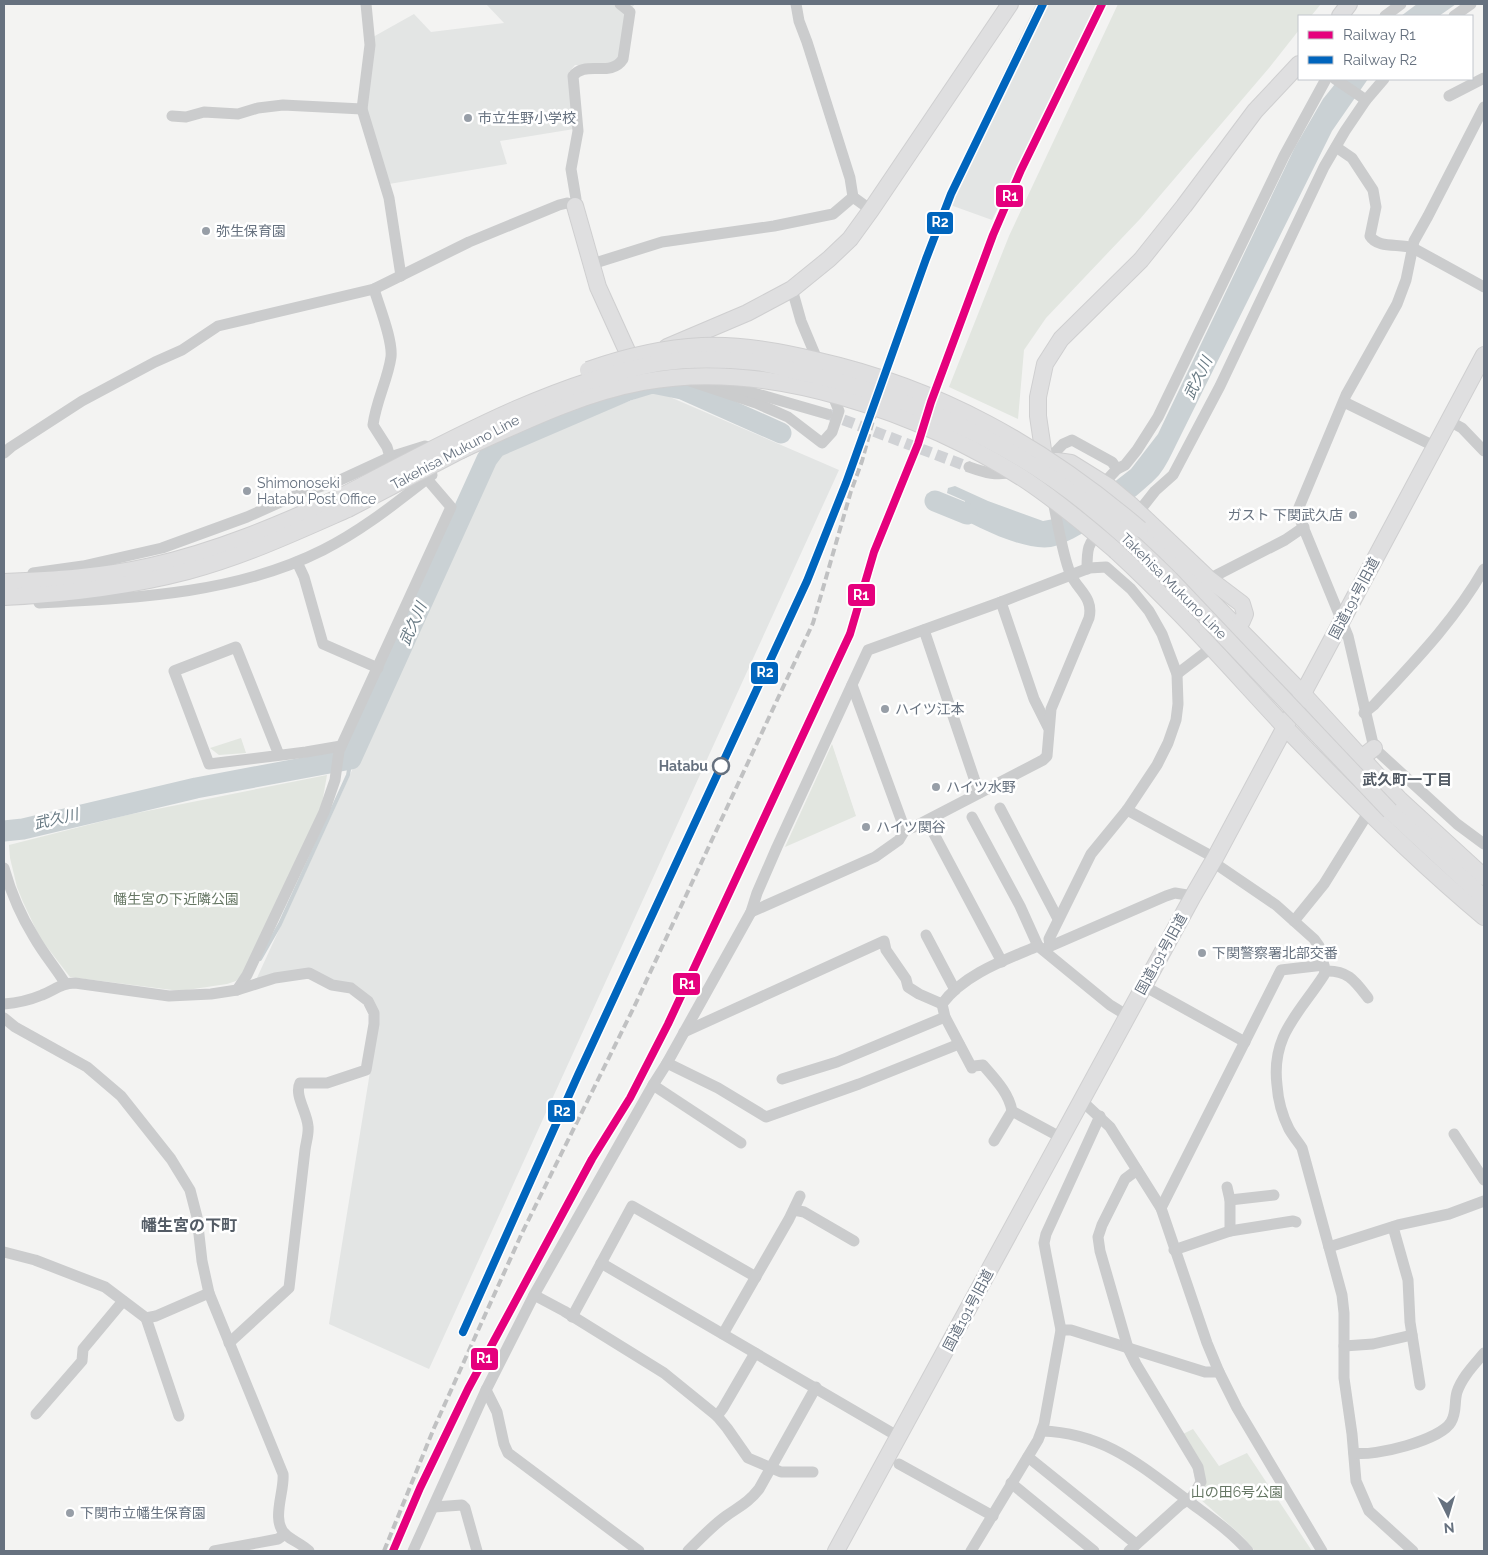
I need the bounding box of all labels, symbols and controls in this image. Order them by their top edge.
legend [1298,15,1473,80]
text: Railway R1 [1343,26,1416,44]
text: Railway R2 [1343,51,1417,69]
place label: 市立生野小学校 [478,110,576,126]
marker: 市立生野小学校 [462,112,474,124]
line badge: R1 [995,184,1024,208]
text: R1 [1002,188,1018,204]
line badge: R2 [926,211,954,235]
text: R2 [931,214,949,230]
place label: 弥生保育園 [216,223,286,239]
marker: 弥生保育園 [200,225,212,237]
water label: 武久川 [1180,352,1217,402]
street label: Takehisa Mukuno Line [388,411,522,493]
place label: Shimonoseki Hatabu Post Office [257,475,376,507]
marker: Shimonoseki Hatabu Post Office [241,485,253,497]
place label: ガスト 下関武久店 [1227,507,1343,523]
marker: ガスト 下関武久店 [1347,509,1359,521]
street label: Takehisa Mukuno Line [1118,530,1230,642]
street label: 国道191号旧道 [1326,554,1382,642]
line badge: R1 [847,583,876,607]
text: R1 [853,587,869,603]
water label: 武久川 [396,598,431,648]
line badge: R2 [750,661,779,685]
text: R2 [756,664,774,680]
place label: ハイツ江本 [895,701,965,717]
marker: ハイツ江本 [879,703,891,715]
marker: Hatabu [712,757,730,775]
place label: Hatabu [659,758,708,774]
district label: 武久町一丁目 [1362,771,1452,789]
place label: ハイツ水野 [946,779,1016,795]
marker: ハイツ水野 [930,781,942,793]
water label: 武久川 [32,805,82,833]
place label: ハイツ関谷 [876,819,946,835]
marker: ハイツ関谷 [860,821,872,833]
park label: 幡生宮の下近隣公園 [113,891,239,907]
street label: 国道191号旧道 [1132,911,1190,997]
place label: 下関警察署北部交番 [1212,945,1338,961]
marker: 下関警察署北部交番 [1196,947,1208,959]
line badge: R1 [672,972,701,996]
text: R1 [679,976,695,992]
line badge: R2 [547,1099,576,1123]
text: R2 [553,1103,571,1119]
district label: 幡生宮の下町 [141,1216,237,1235]
street label: 国道191号旧道 [940,1266,996,1354]
line badge: R1 [470,1347,499,1371]
text: R1 [476,1350,492,1366]
park label: 山の田6号公園 [1191,1484,1283,1500]
north arrow [1423,1490,1473,1540]
place label: 下関市立幡生保育園 [80,1505,206,1521]
marker: 下関市立幡生保育園 [64,1507,76,1519]
text: N [1443,1520,1455,1536]

